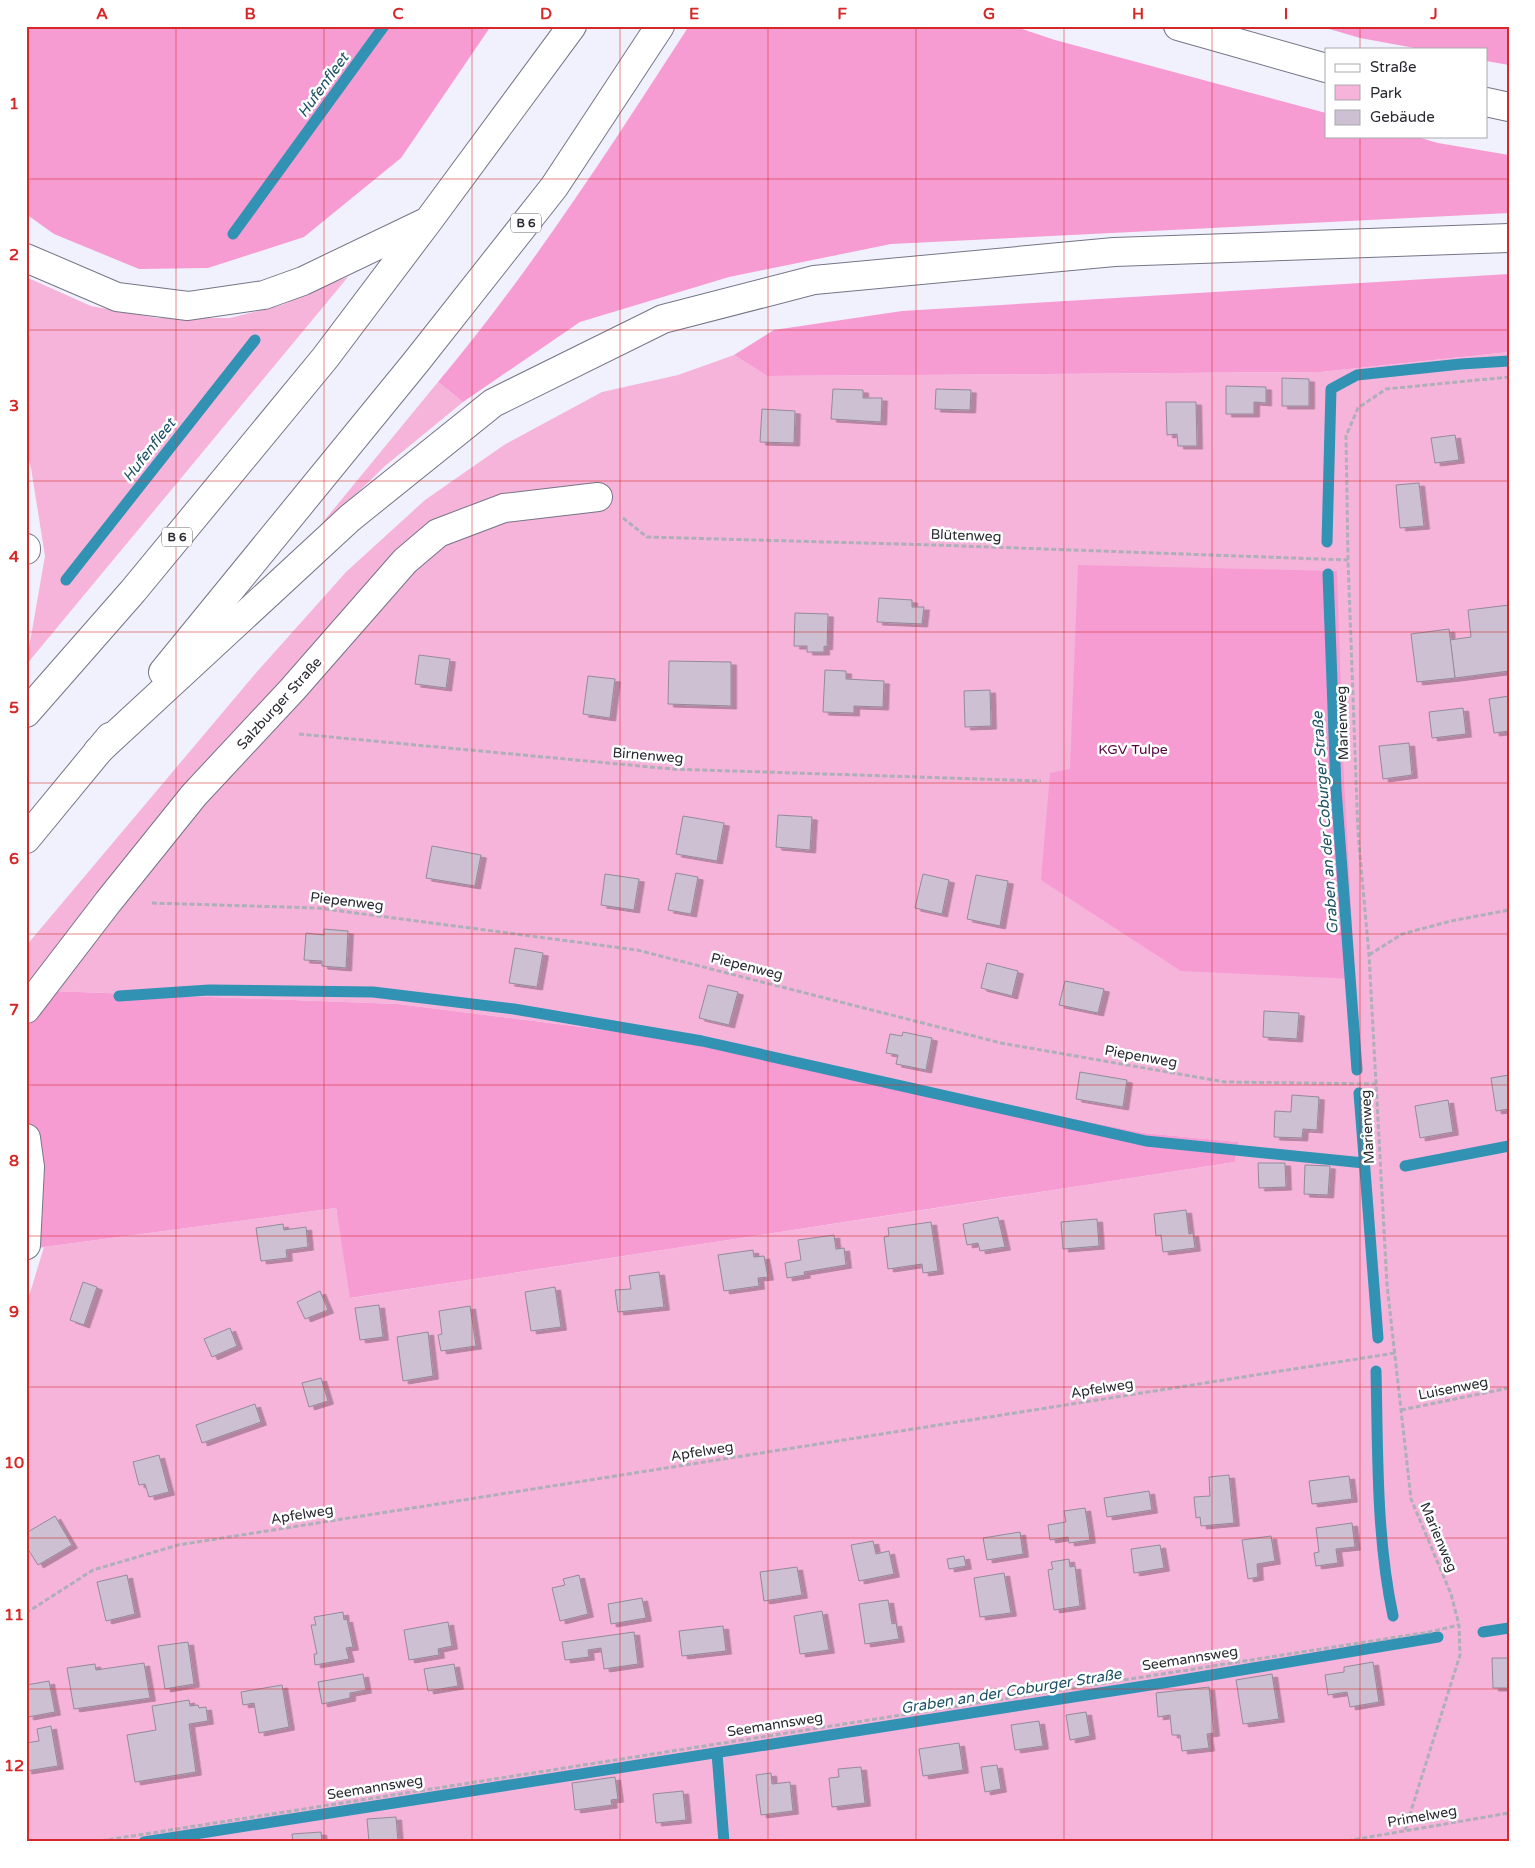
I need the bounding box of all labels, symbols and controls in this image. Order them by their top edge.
text: A [96,4,108,24]
text: B [244,4,256,24]
text: C [392,4,404,24]
text: D [540,4,552,24]
text: E [689,4,699,24]
text: F [837,4,847,24]
text: G [983,4,995,24]
text: H [1132,4,1144,24]
text: I [1284,4,1288,24]
text: J [1429,4,1438,24]
water label: Hufenfleet [294,47,354,121]
legend [1325,48,1488,138]
text: Straße [1370,58,1416,76]
text: Park [1370,84,1402,102]
text: 1 [9,94,19,114]
text: Gebäude [1370,108,1435,126]
road number: B 6 [511,214,541,232]
text: 2 [9,245,19,265]
text: 3 [9,396,19,416]
water label: Hufenfleet [119,413,181,485]
street label: Blütenweg [930,526,1002,545]
road number: B 6 [162,528,192,546]
text: 4 [9,547,19,567]
street label: Salzburger Straße [233,654,325,753]
street label: Marienweg [1333,686,1352,760]
text: 5 [9,698,19,718]
water label: Graben an der Coburger Straße [1308,710,1342,935]
park label: KGV Tulpe [1098,741,1168,758]
street label: Birnenweg [612,744,684,767]
text: 6 [9,849,19,869]
street label: Piepenweg [309,889,385,914]
street label: Piepenweg [709,949,785,984]
text: 7 [9,1000,19,1020]
street label: Piepenweg [1103,1042,1179,1071]
street label: Marienweg [1357,1089,1378,1165]
text: 8 [9,1151,19,1171]
text: 9 [9,1302,19,1322]
street label: Luisenweg [1417,1373,1490,1404]
street label: Apfelweg [1070,1375,1135,1402]
street label: Apfelweg [670,1438,735,1465]
text: 10 [4,1453,24,1473]
street label: Marienweg [1416,1500,1461,1575]
street label: Apfelweg [270,1501,335,1528]
text: 11 [4,1605,24,1625]
street label: Seemannsweg [1141,1643,1239,1674]
water label: Graben an der Coburger Straße [899,1664,1124,1717]
street label: Seemannsweg [726,1709,824,1740]
text: 12 [4,1756,24,1776]
street label: Seemannsweg [326,1772,424,1803]
street label: Primelweg [1386,1802,1458,1831]

